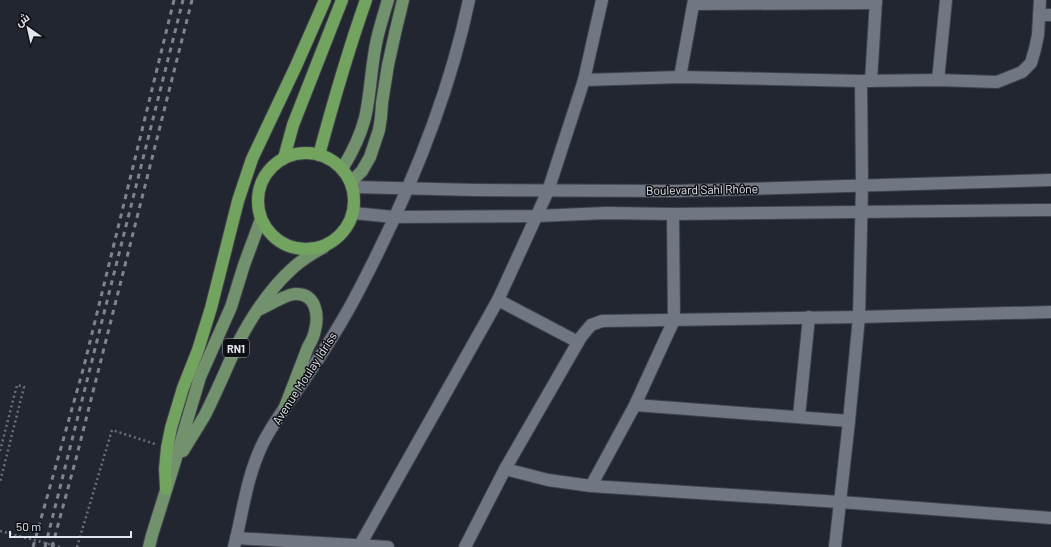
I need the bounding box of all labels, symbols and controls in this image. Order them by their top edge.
north arrow [8,8,48,48]
text: ش [13,10,32,29]
street label: Boulevard Sahl Rhône [646,181,758,197]
street label: Avenue Moulay Idriss [269,329,339,427]
road number: RN1 [223,339,249,357]
scale bar [10,513,131,539]
text: 50 m [16,519,41,533]

